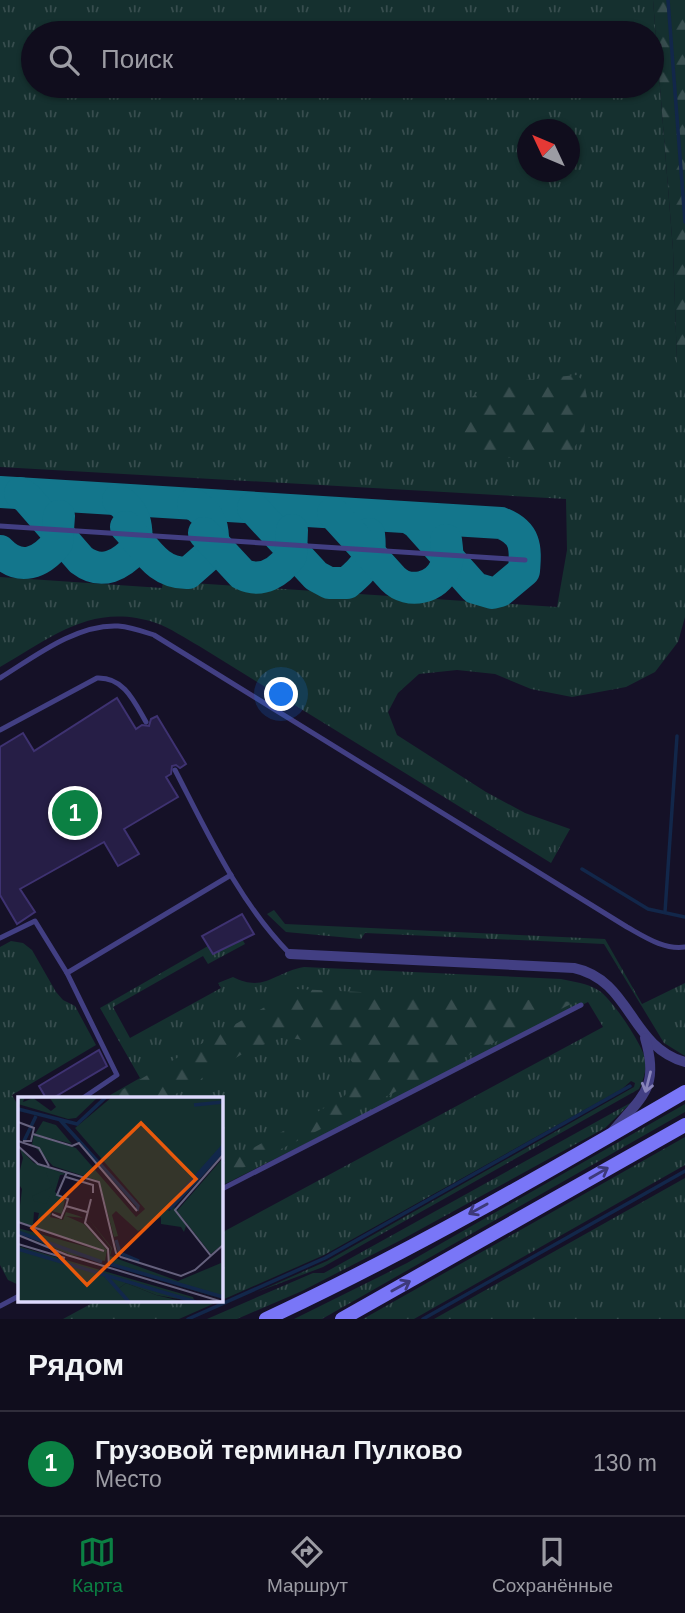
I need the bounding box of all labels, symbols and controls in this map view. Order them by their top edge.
search box [21,21,664,98]
icon: search [45,41,83,79]
text: Поиск [101,44,173,74]
north arrow [517,119,580,182]
your location [264,677,298,711]
pin: 1 [52,787,98,839]
one-way arrow [641,1070,654,1092]
inset map [18,1097,222,1302]
one-way arrow [588,1166,609,1179]
one-way arrow [469,1202,489,1216]
one-way arrow [390,1279,411,1292]
text: Рядом [28,1348,124,1381]
text: Грузовой терминал Пулково [95,1435,463,1465]
text: 1 [45,1450,57,1476]
text: 130 m [593,1450,657,1476]
text: Место [95,1466,162,1492]
tab: Карта [72,1533,123,1597]
tab: Маршрут [267,1533,348,1597]
tab: Сохранённые [492,1533,613,1597]

